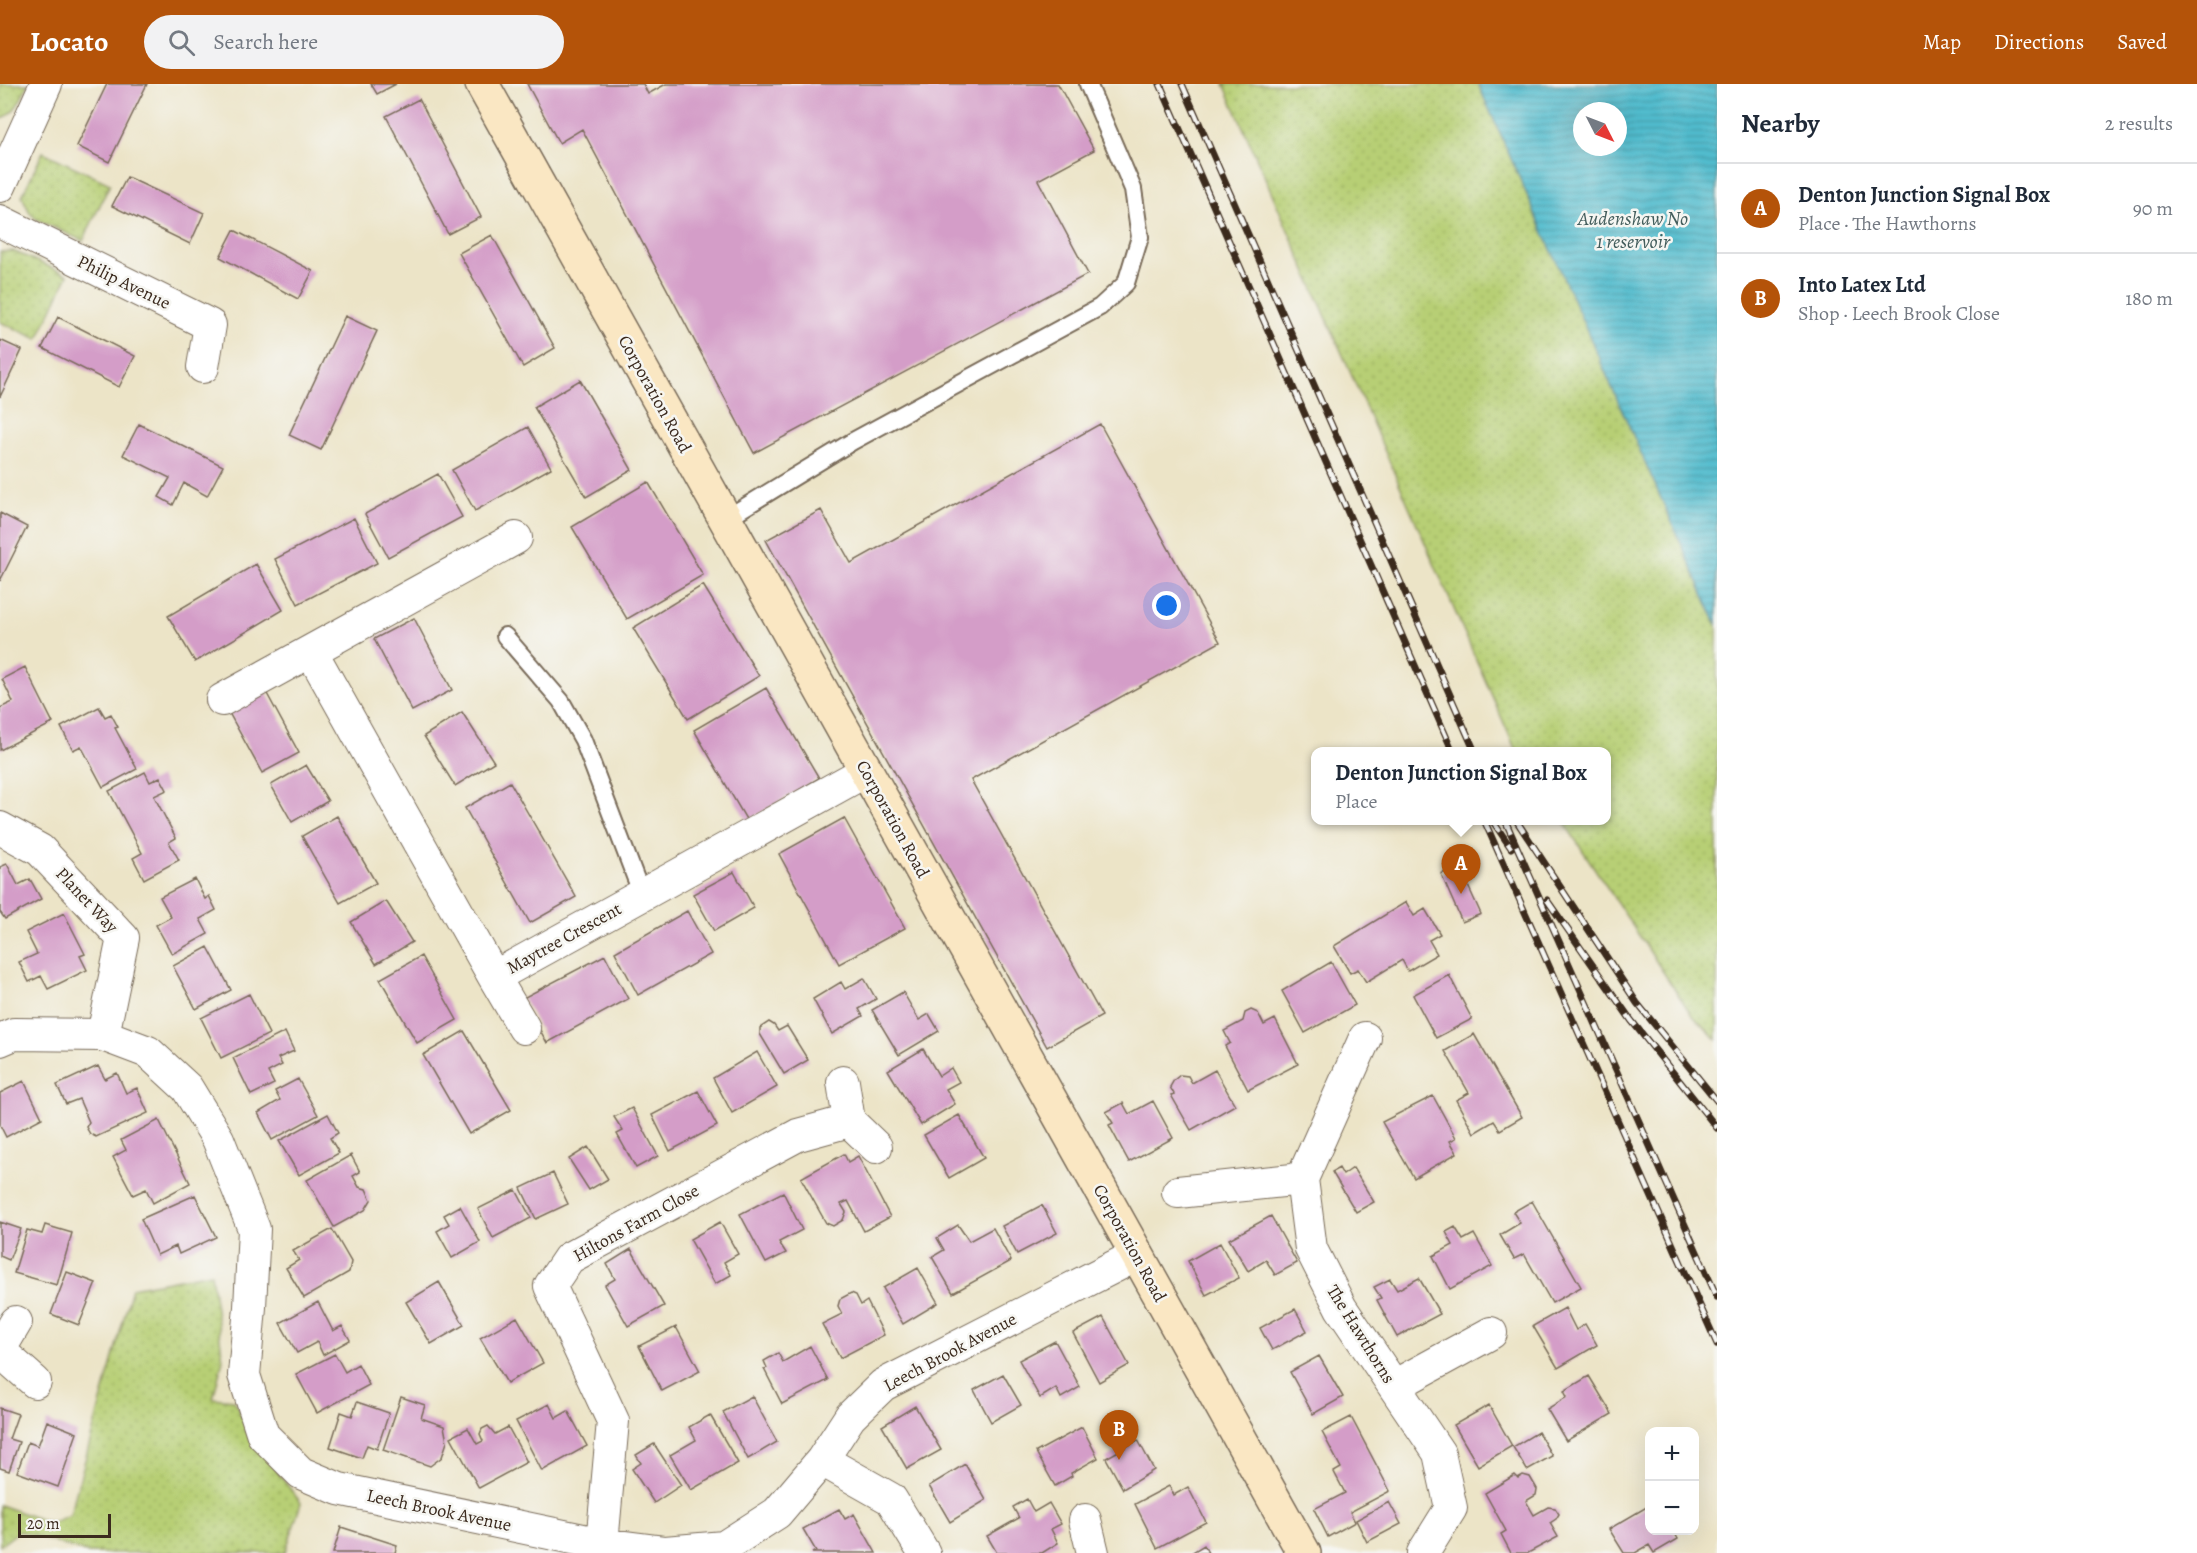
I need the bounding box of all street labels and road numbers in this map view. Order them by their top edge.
street label: Philip Avenue [73,249,175,315]
street label: Corporation Road [613,331,697,457]
street label: Corporation Road [851,756,935,882]
street label: Planet Way [50,862,124,939]
street label: Maytree Crescent [502,897,626,979]
street label: Hiltons Farm Close [569,1178,703,1268]
street label: Corporation Road [1088,1180,1172,1306]
street label: The Hawthorns [1321,1280,1401,1388]
street label: Leech Brook Avenue [879,1307,1021,1397]
street label: Leech Brook Avenue [364,1483,514,1537]

